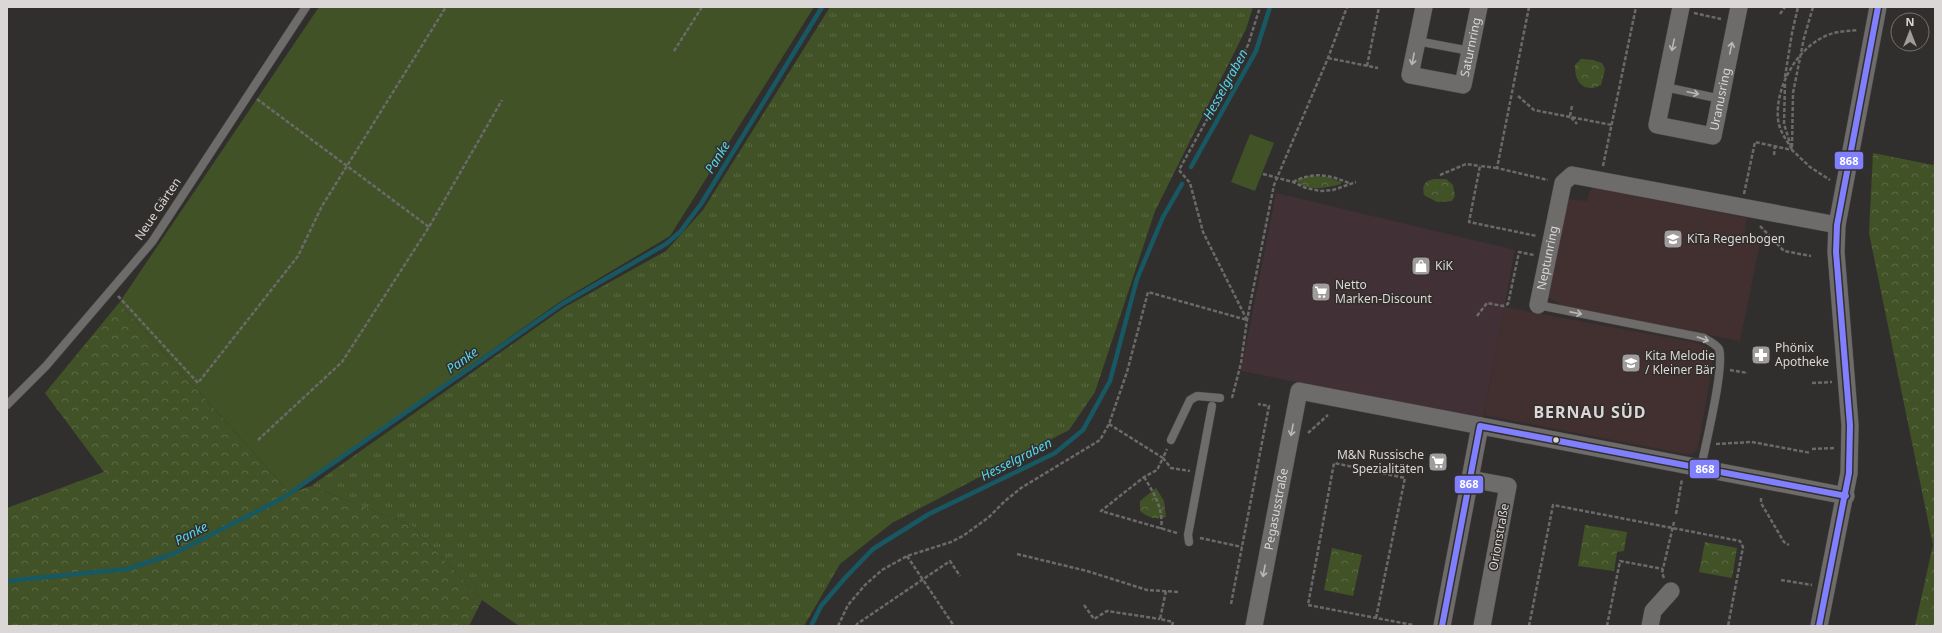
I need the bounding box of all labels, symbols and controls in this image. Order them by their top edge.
north arrow [1890,12,1930,52]
text: N [1906,14,1914,29]
street label: Saturnring [1456,16,1485,78]
one-way arrow [1669,38,1677,51]
one-way arrow [1727,42,1735,55]
water label: Hesselgraben [1198,46,1252,122]
one-way arrow [1409,52,1417,65]
street label: Uranusring [1705,66,1735,132]
one-way arrow [1686,89,1699,97]
water label: Panke [700,137,734,177]
line badge: 868 [1834,151,1864,170]
text: 868 [1840,153,1858,168]
street label: Neue Gärten [130,174,185,243]
street label: Neptunring [1532,224,1562,292]
school or university icon: KiTa Regenbogen [1662,228,1684,250]
place label: KiTa Regenbogen [1687,230,1785,247]
shop icon: KiK [1410,255,1432,277]
place label: KiK [1435,257,1454,274]
place label: Netto Marken-Discount [1335,276,1432,307]
supermarket icon: Netto Marken-Discount [1310,281,1332,303]
one-way arrow [1569,309,1582,317]
one-way arrow [1697,336,1709,344]
place label: Phönix Apotheke [1775,339,1829,370]
water label: Panke [443,342,482,377]
pharmacy icon: Phönix Apotheke [1750,344,1772,366]
place label: Kita Melodie / Kleiner Bär [1645,347,1715,378]
school or university icon: Kita Melodie / Kleiner Bär [1620,352,1642,374]
district label: BERNAU SÜD [1533,401,1647,423]
one-way arrow [1287,423,1295,436]
water label: Hesselgraben [977,433,1055,485]
unlabelled marker [1551,435,1561,445]
place label: M&N Russische Spezialitäten [1337,446,1424,477]
supermarket icon: M&N Russische Spezialitäten [1427,451,1449,473]
line badge: 868 [1689,459,1720,479]
text: 868 [1696,461,1714,476]
street label: Pegasusstraße [1260,466,1292,551]
line badge: 868 [1454,475,1484,494]
text: 868 [1460,476,1478,491]
street label: Orionstraße [1484,502,1513,572]
water label: Panke [171,517,211,549]
one-way arrow [1260,564,1268,577]

